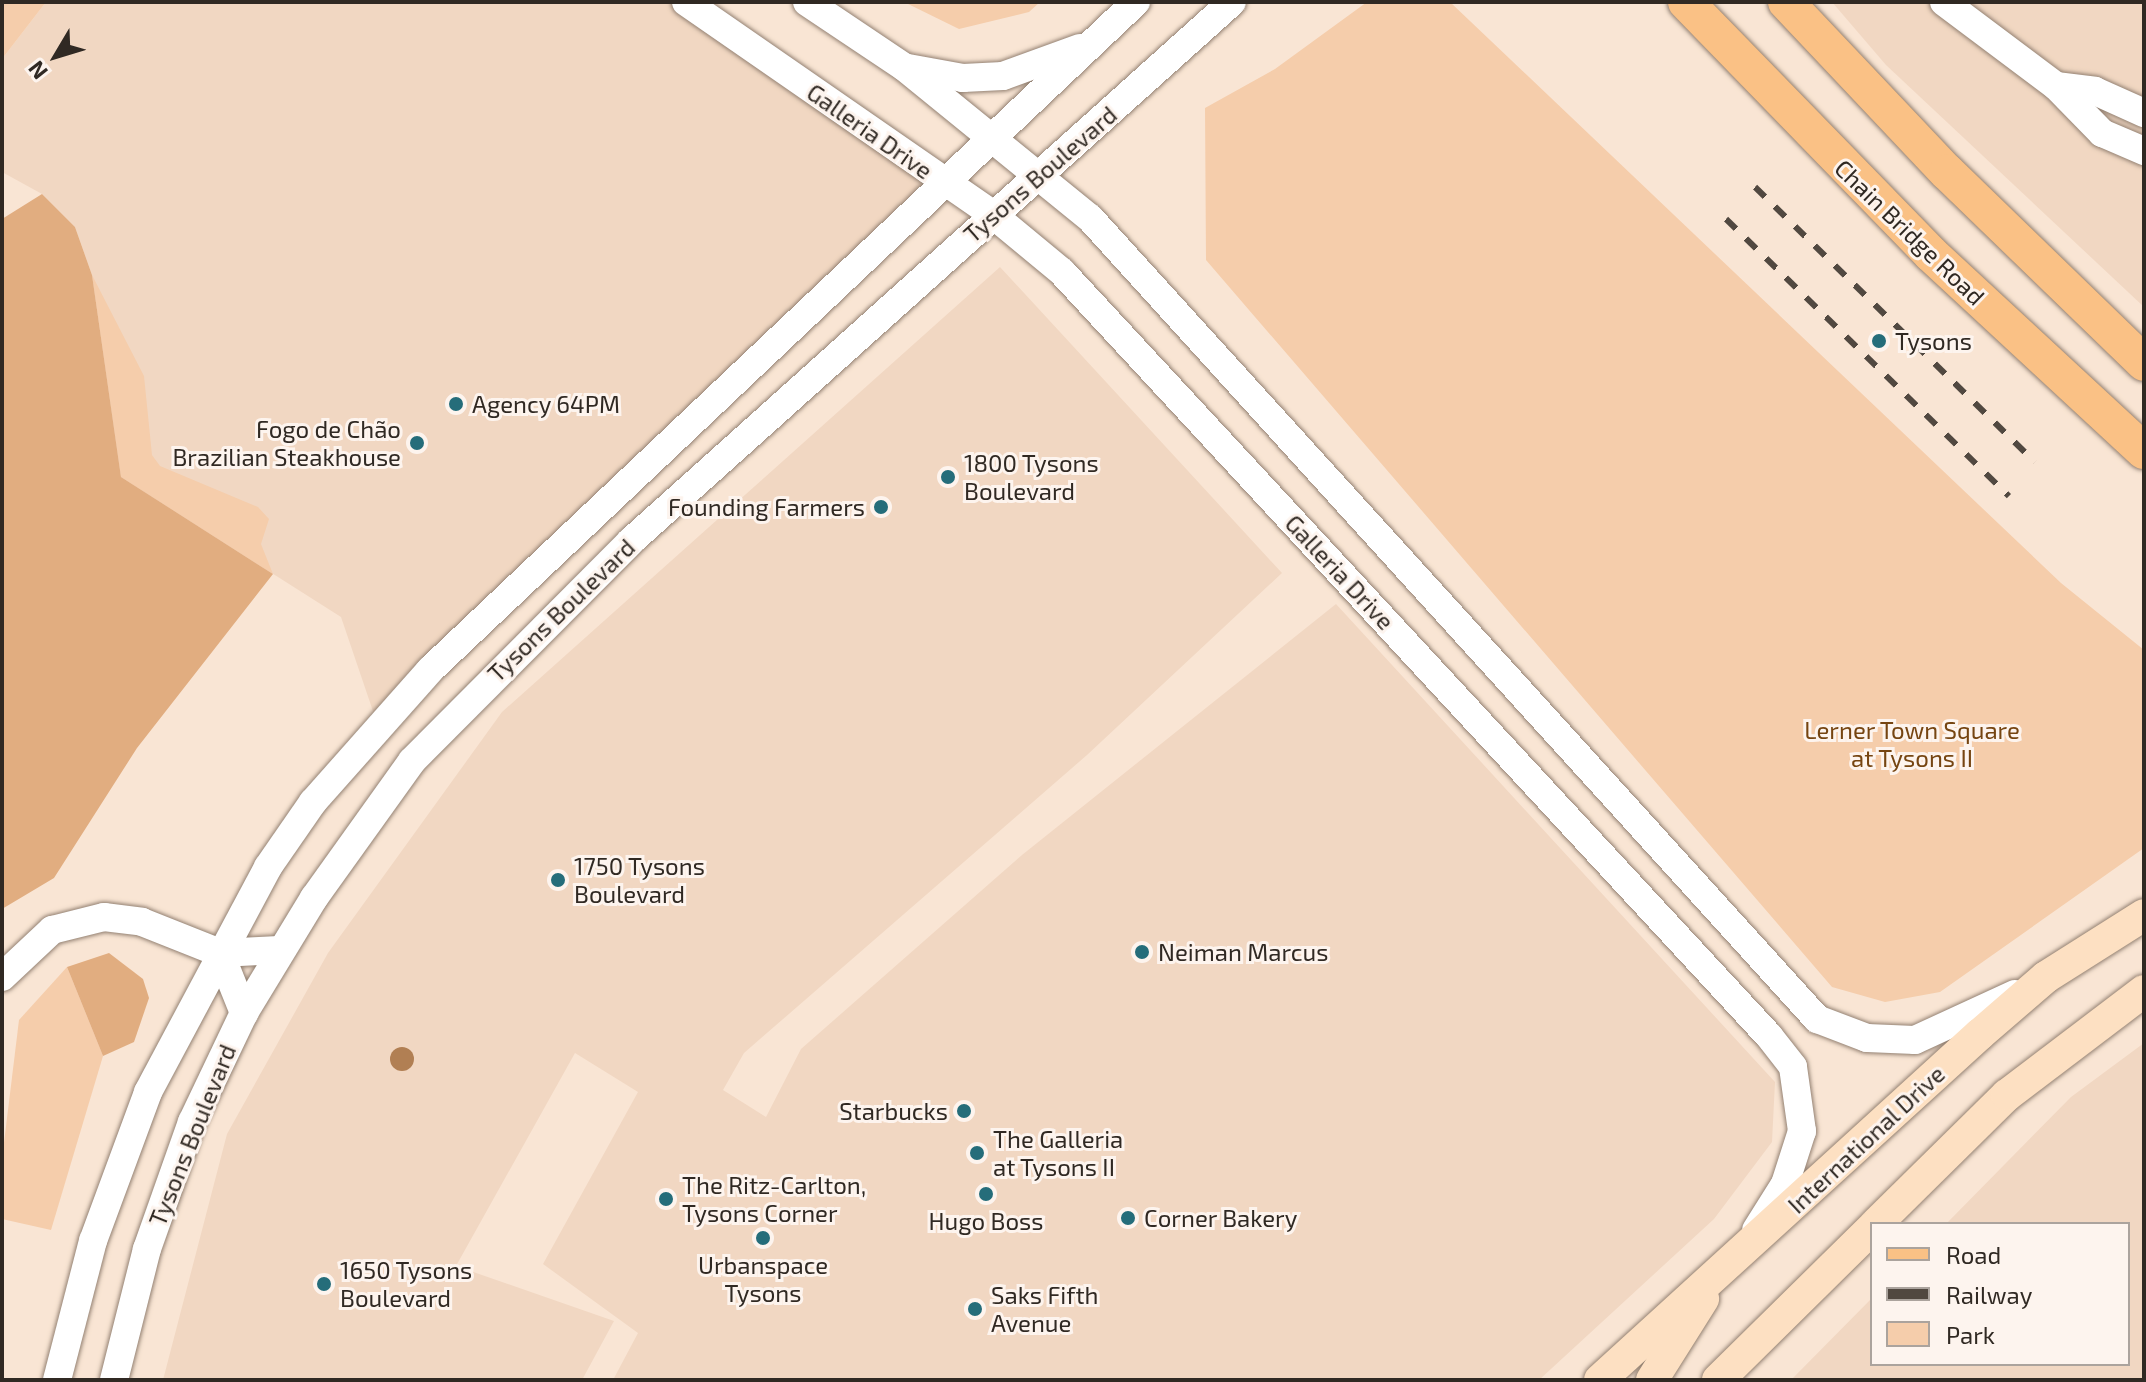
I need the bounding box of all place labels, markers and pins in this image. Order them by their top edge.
place label: Tysons [1895,327,1972,355]
marker: Tysons [1870,332,1888,350]
place label: Agency 64PM [472,390,621,418]
marker: Agency 64PM [447,395,465,413]
place label: Fogo de Chão Brazilian Steakhouse [172,415,401,471]
marker: Fogo de Chão Brazilian Steakhouse [408,434,426,452]
place label: 1800 Tysons Boulevard [964,449,1099,505]
marker: 1800 Tysons Boulevard [939,468,957,486]
place label: Founding Farmers [668,493,865,521]
marker: Founding Farmers [872,498,890,516]
place label: 1750 Tysons Boulevard [574,852,705,908]
marker: 1750 Tysons Boulevard [549,871,567,889]
place label: Neiman Marcus [1158,938,1328,966]
marker: Neiman Marcus [1133,943,1151,961]
place label: Starbucks [839,1097,948,1125]
marker: Starbucks [955,1102,973,1120]
place label: The Galleria at Tysons II [993,1125,1123,1181]
marker: The Galleria at Tysons II [968,1144,986,1162]
place label: The Ritz-Carlton, Tysons Corner [682,1171,866,1227]
marker: Hugo Boss [977,1185,995,1203]
marker: The Ritz-Carlton, Tysons Corner [657,1190,675,1208]
place label: Corner Bakery [1144,1204,1298,1232]
place label: Hugo Boss [929,1207,1043,1235]
marker: Corner Bakery [1119,1209,1137,1227]
marker: Urbanspace Tysons [754,1229,772,1247]
place label: Urbanspace Tysons [698,1251,828,1307]
place label: 1650 Tysons Boulevard [340,1256,473,1312]
marker: 1650 Tysons Boulevard [315,1275,333,1293]
place label: Saks Fifth Avenue [991,1281,1098,1337]
marker: Saks Fifth Avenue [966,1300,984,1318]

